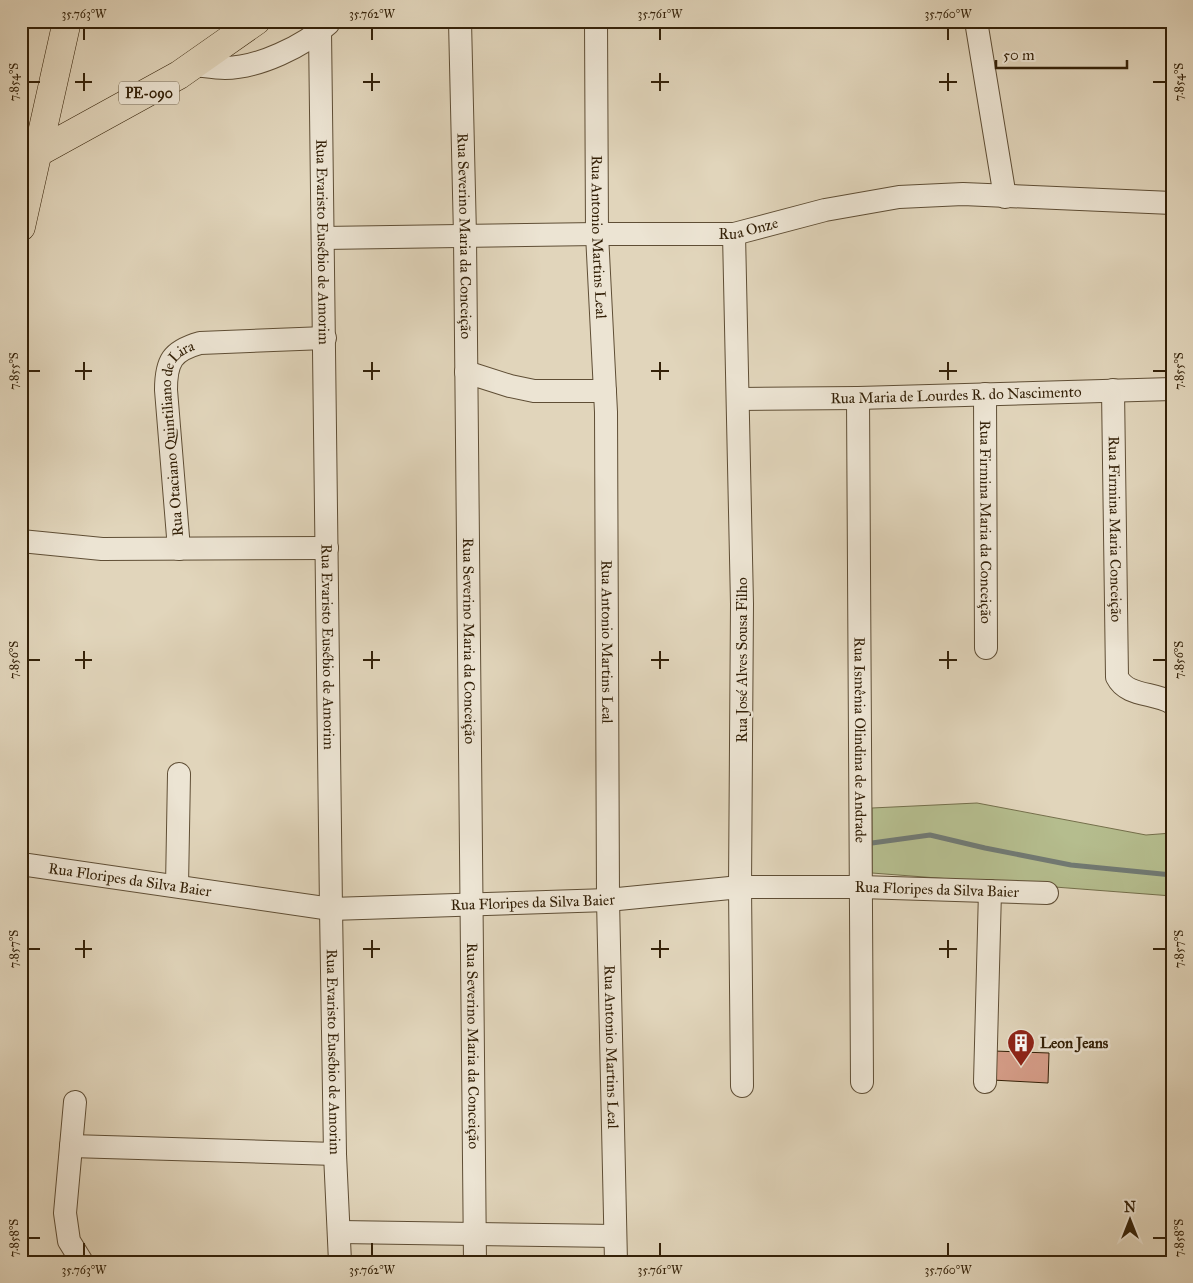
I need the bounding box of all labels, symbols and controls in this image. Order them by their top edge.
text: 35.763°W [62,7,107,21]
text: 35.762°W [349,7,396,21]
text: 35.761°W [638,7,683,21]
text: 35.760°W [924,7,972,21]
scale bar [996,38,1127,70]
text: 50 m [1003,46,1035,64]
text: 7.854°S [7,63,21,101]
text: 7.854°S [1172,63,1186,101]
road number: PE-090 [119,82,179,105]
street label: Rua Severino Maria da Conceição [454,133,475,339]
street label: Rua Evaristo Eusébio de Amorim [312,139,333,345]
street label: Rua Antonio Martins Leal [588,155,610,320]
street label: Rua Onze [719,214,780,243]
street label: Rua Otaciano Quintiliano de Lira [157,336,197,537]
text: 7.855°S [7,352,21,390]
text: 7.855°S [1172,352,1186,390]
street label: Rua Maria de Lourdes R. do Nascimento [830,383,1082,407]
street label: Rua Firmina Maria da Conceição [976,420,995,624]
street label: Rua Firmina Maria Conceição [1105,436,1125,623]
street label: Rua Severino Maria da Conceição [459,538,479,744]
street label: Rua Evaristo Eusébio de Amorim [317,544,338,750]
street label: Rua Antonio Martins Leal [598,560,616,725]
street label: Rua José Alves Sousa Filho [733,577,752,743]
street label: Rua Ismênia Olindina de Andrade [850,637,870,843]
text: 7.856°S [7,641,21,679]
text: 7.856°S [1172,641,1186,679]
street label: Rua Floripes da Silva Baier [47,859,213,901]
street label: Rua Floripes da Silva Baier [855,878,1020,901]
street label: Rua Floripes da Silva Baier [450,890,616,914]
text: 7.857°S [7,930,21,968]
text: 7.857°S [1172,930,1186,968]
street label: Rua Severino Maria da Conceição [463,943,483,1149]
street label: Rua Evaristo Eusébio de Amorim [323,949,344,1155]
street label: Rua Antonio Martins Leal [600,965,622,1130]
building icon: Leon Jeans [1006,1028,1036,1067]
place label: Leon Jeans [1040,1034,1109,1053]
north arrow [1106,1196,1156,1246]
text: N [1124,1199,1136,1216]
text: 7.858°S [7,1219,21,1257]
text: 7.858°S [1172,1219,1186,1257]
text: 35.763°W [62,1263,107,1277]
text: 35.762°W [349,1263,396,1277]
text: 35.761°W [638,1263,683,1277]
text: 35.760°W [924,1263,972,1277]

